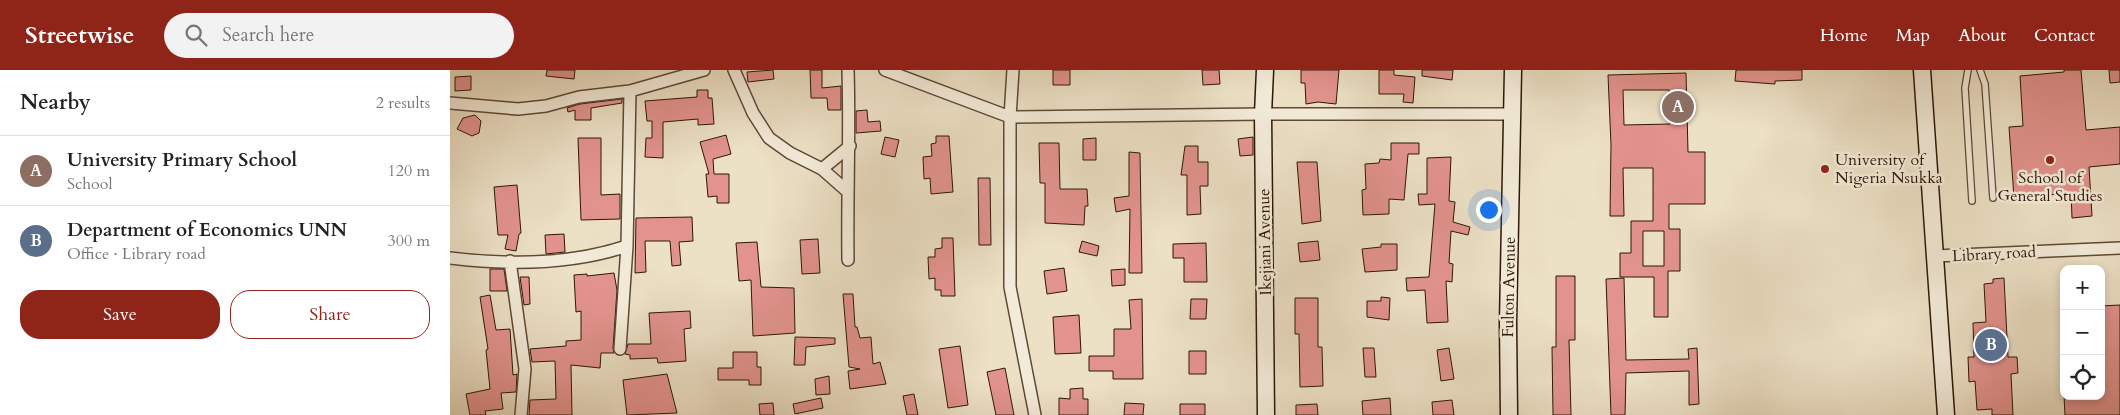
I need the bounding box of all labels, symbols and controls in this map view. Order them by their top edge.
search box [164,13,514,58]
text: Streetwise [25,19,134,52]
icon: search [182,21,210,49]
text: Search here [222,22,314,48]
text: Home [1820,23,1868,48]
text: Map [1896,23,1930,48]
text: About [1958,23,2006,48]
text: Contact [2034,23,2095,48]
text: Nearby [20,88,91,117]
pin: A [1662,88,1694,126]
text: 2 results [376,92,430,114]
text: University Primary School [67,147,297,173]
place label: University of Nigeria Nsukka [1835,149,1943,189]
marker: School of General Studies [2044,154,2056,166]
text: A [30,160,42,182]
text: 120 m [388,160,430,182]
marker: University of Nigeria Nsukka [1819,163,1831,175]
place label: School of General Studies [1998,167,2102,207]
text: School [67,173,112,195]
street label: Ikejiani Avenue [1253,188,1277,296]
your location [1476,197,1502,223]
text: Department of Economics UNN [67,217,347,243]
text: B [30,230,42,252]
text: 300 m [388,230,430,252]
street label: Fulton Avenue [1497,236,1521,338]
street label: Library road [1951,241,2037,267]
text: Office · Library road [67,243,206,265]
map controls [2060,265,2105,400]
button: + [2060,265,2105,310]
button: Save [20,290,220,339]
button: Share [230,290,430,339]
button: − [2060,310,2105,355]
pin: B [1975,326,2007,364]
button: locate [2060,355,2105,400]

